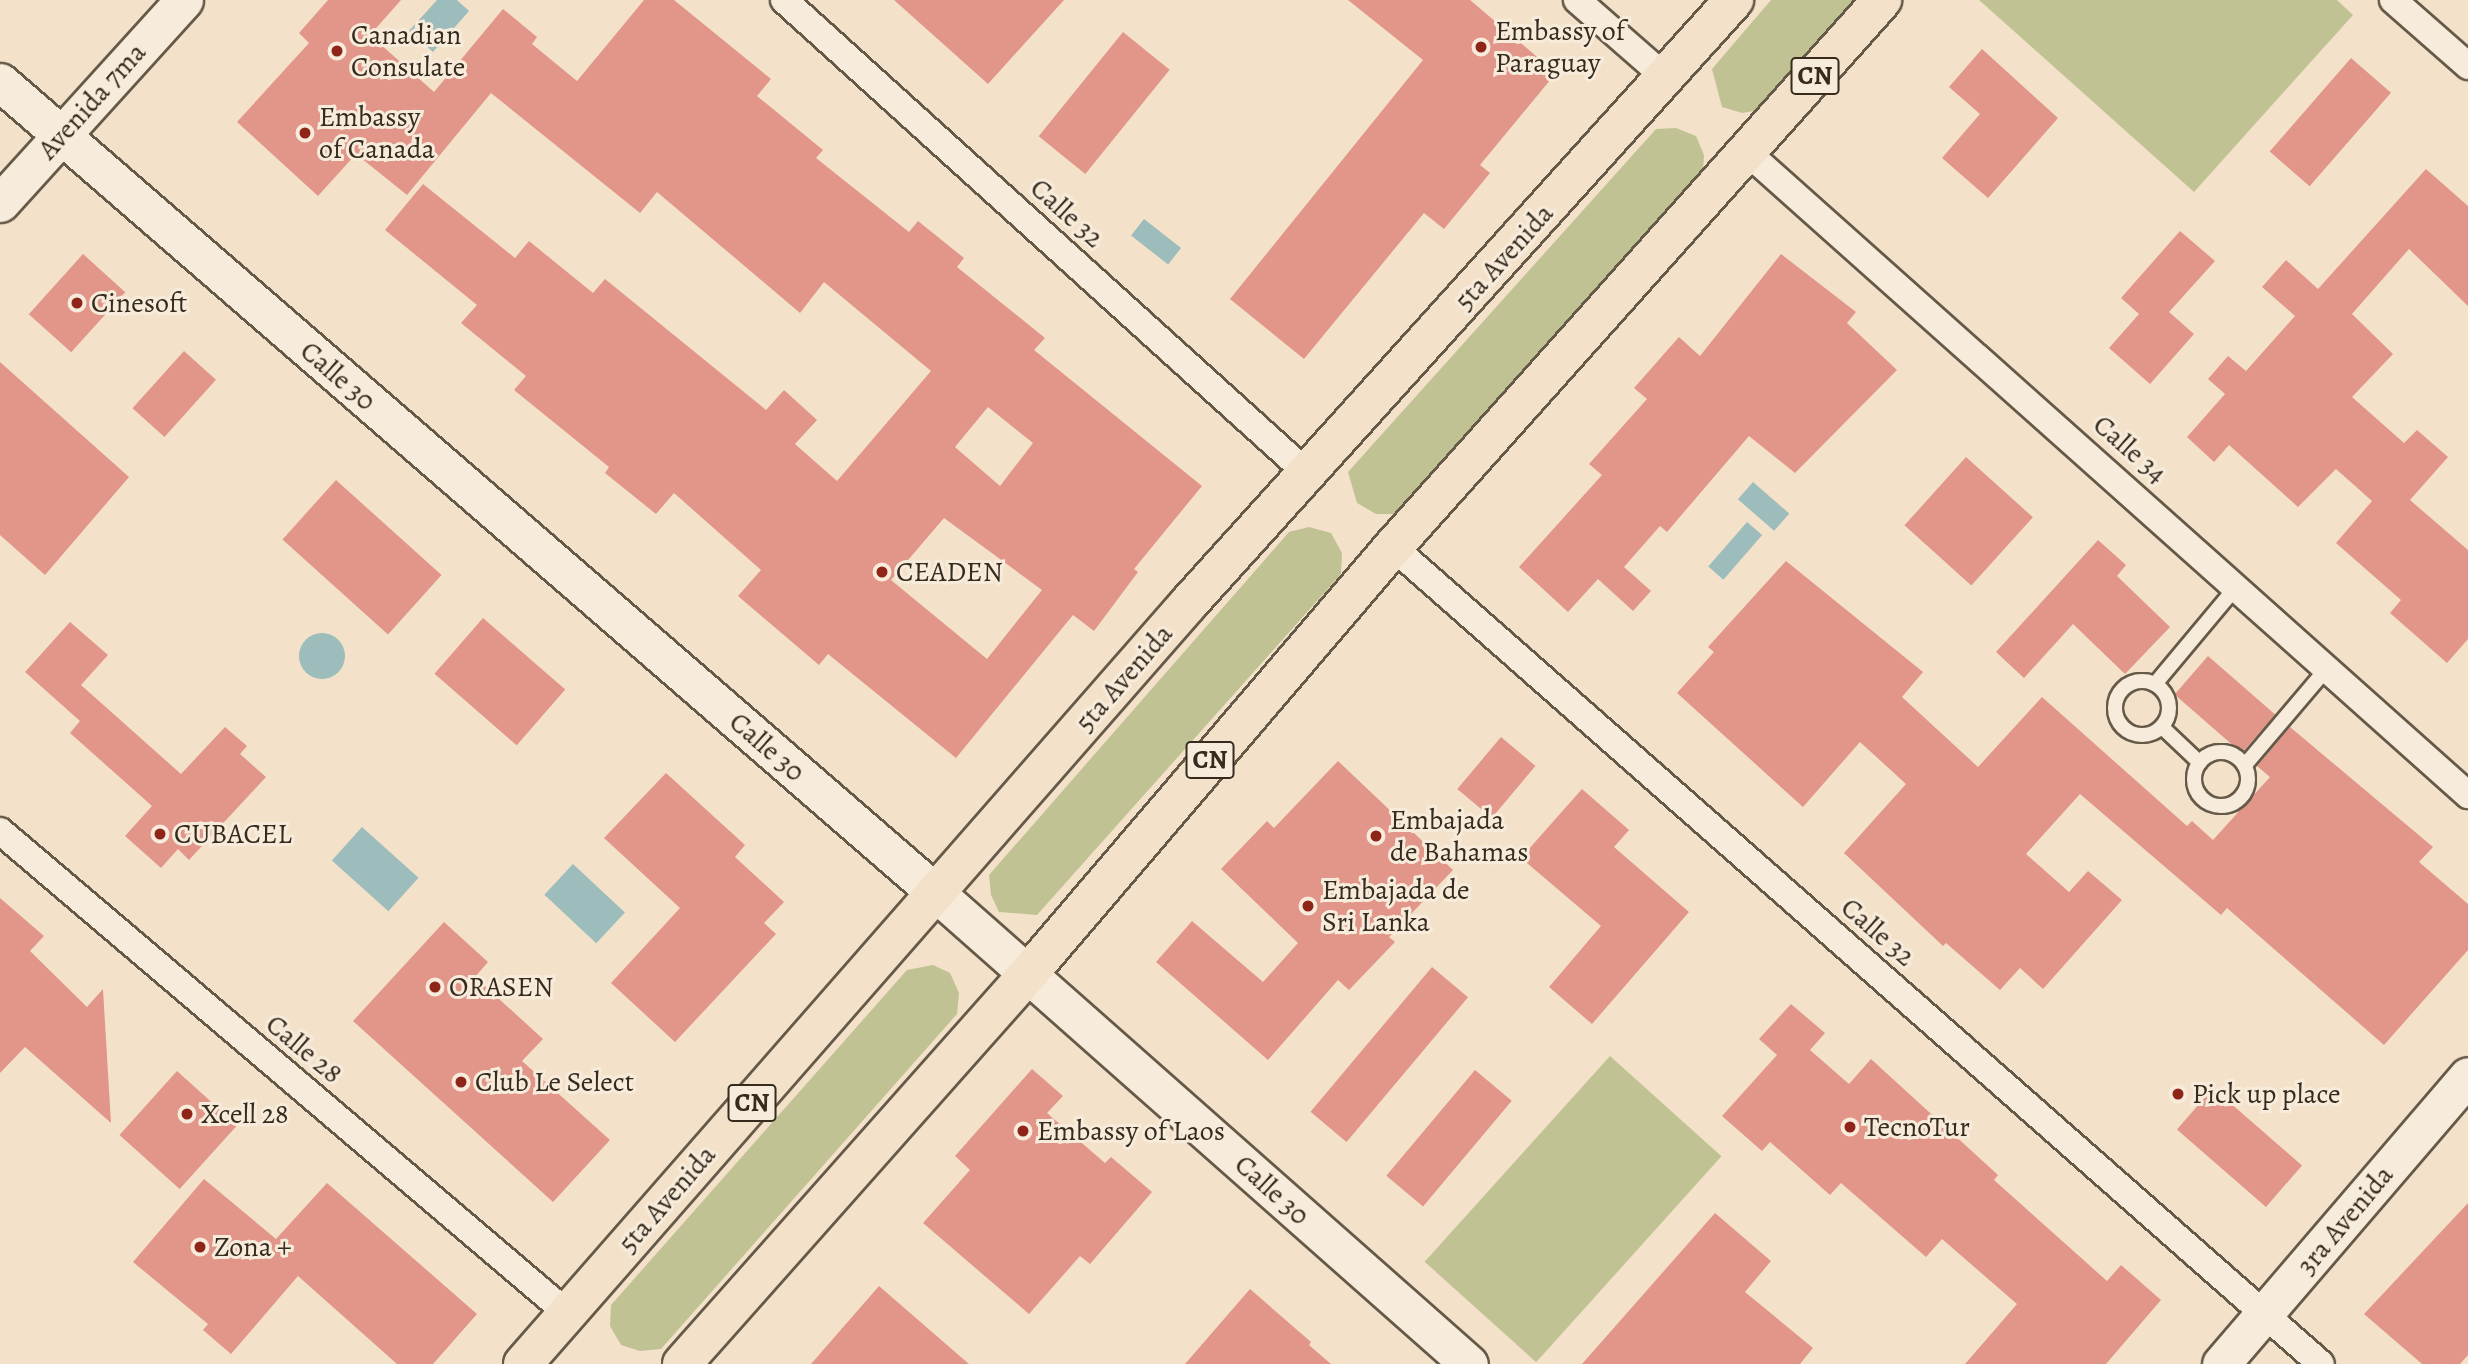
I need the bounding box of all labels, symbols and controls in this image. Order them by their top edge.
place label: Embassy of Paraguay [1495,14,1625,80]
place label: Canadian Consulate [351,18,465,84]
street label: Avenida 7ma [31,36,153,166]
marker: Embassy of Paraguay [1473,39,1489,55]
marker: Canadian Consulate [329,43,345,59]
road number: CN [1790,54,1840,99]
place label: Embassy of Canada [319,100,435,166]
marker: Embassy of Canada [297,125,313,141]
street label: Calle 32 [1023,171,1111,255]
street label: 5ta Avenida [1448,197,1560,317]
place label: Cinesoft [91,286,187,320]
marker: Cinesoft [69,295,85,311]
street label: Calle 30 [293,334,383,418]
street label: Calle 34 [2086,408,2174,490]
place label: CEADEN [896,555,1003,589]
marker: CEADEN [874,564,890,580]
street label: 5ta Avenida [1068,617,1180,739]
street label: Calle 30 [722,705,812,789]
road number: CN [1186,738,1234,782]
place label: Embajada de Bahamas [1390,803,1528,869]
place label: CUBACEL [174,817,292,851]
marker: CUBACEL [152,826,168,842]
marker: Embajada de Bahamas [1368,828,1384,844]
place label: Embajada de Sri Lanka [1322,873,1470,939]
street label: Calle 32 [1834,891,1922,973]
marker: Embajada de Sri Lanka [1300,898,1316,914]
place label: ORASEN [449,970,553,1004]
marker: ORASEN [427,979,443,995]
street label: Calle 28 [259,1007,349,1091]
place label: Club Le Select [475,1065,634,1099]
marker: Club Le Select [453,1074,469,1090]
place label: Pick up place [2192,1077,2341,1111]
road number: CN [728,1080,776,1126]
marker: Pick up place [2170,1086,2186,1102]
place label: Xcell 28 [201,1097,289,1131]
marker: Xcell 28 [179,1106,195,1122]
place label: TecnoTur [1864,1110,1970,1144]
place label: Embassy of Laos [1037,1114,1225,1148]
marker: TecnoTur [1842,1119,1858,1135]
marker: Embassy of Laos [1015,1123,1031,1139]
street label: 5ta Avenida [611,1138,723,1260]
street label: Calle 30 [1228,1148,1316,1232]
street label: 3ra Avenida [2290,1159,2400,1281]
place label: Zona + [214,1230,291,1264]
marker: Zona + [192,1239,208,1255]

